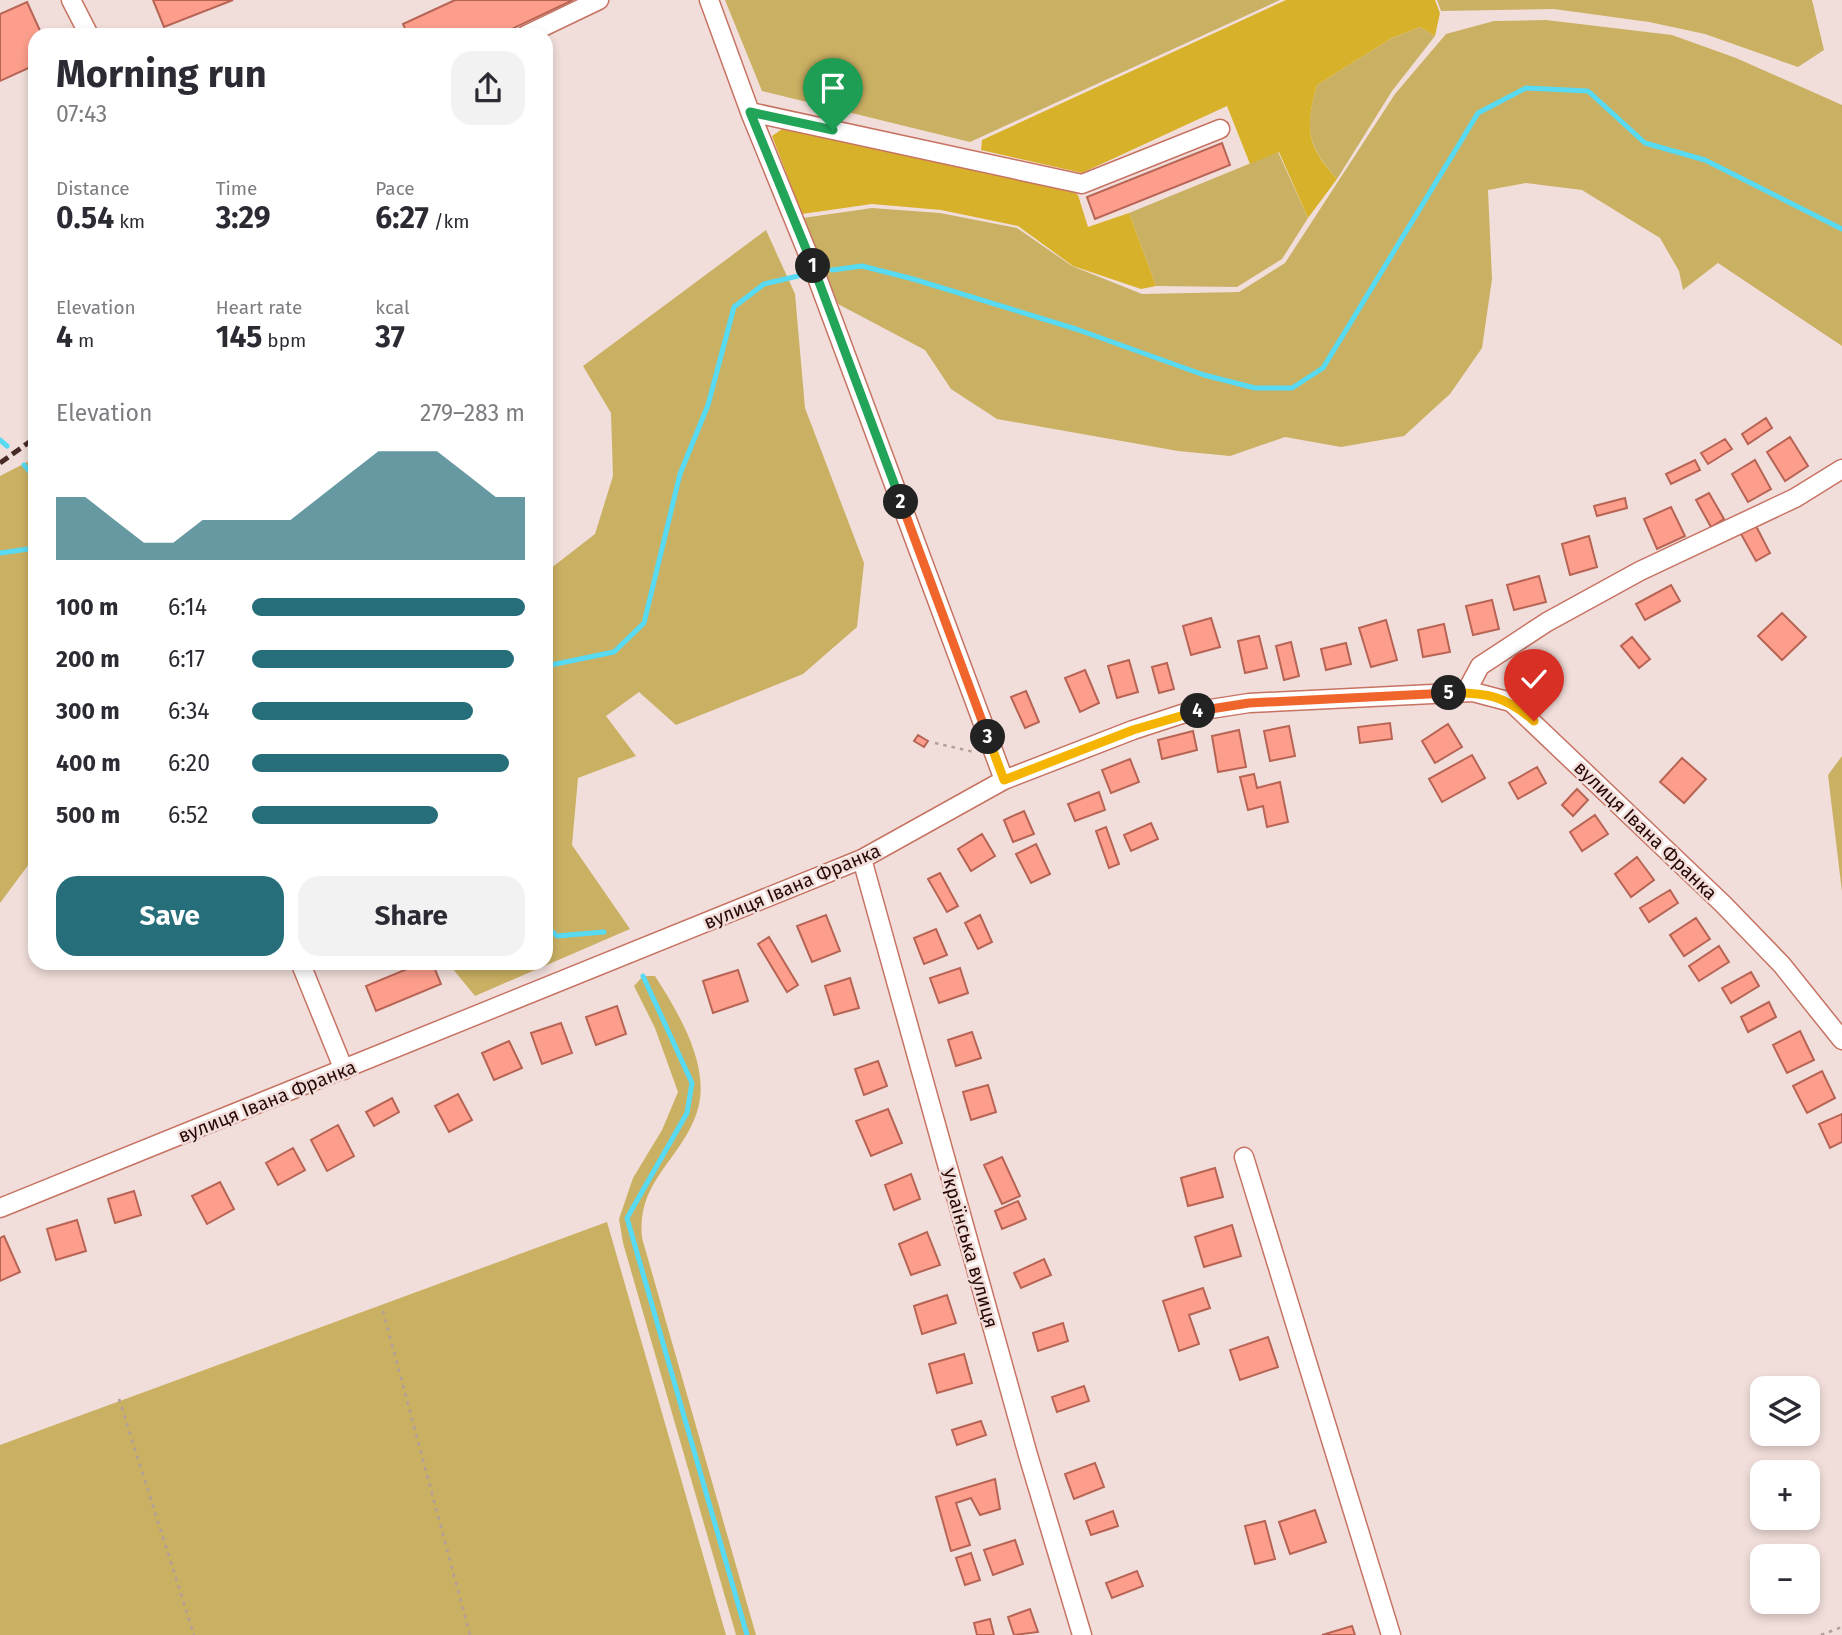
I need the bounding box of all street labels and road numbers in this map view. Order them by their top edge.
street label: вулиця Івана Франка [1569,756,1722,905]
street label: вулиця Івана Франка [700,839,884,934]
street label: вулиця Івана Франка [175,1055,360,1148]
street label: Українська вулиця [936,1166,1003,1331]

